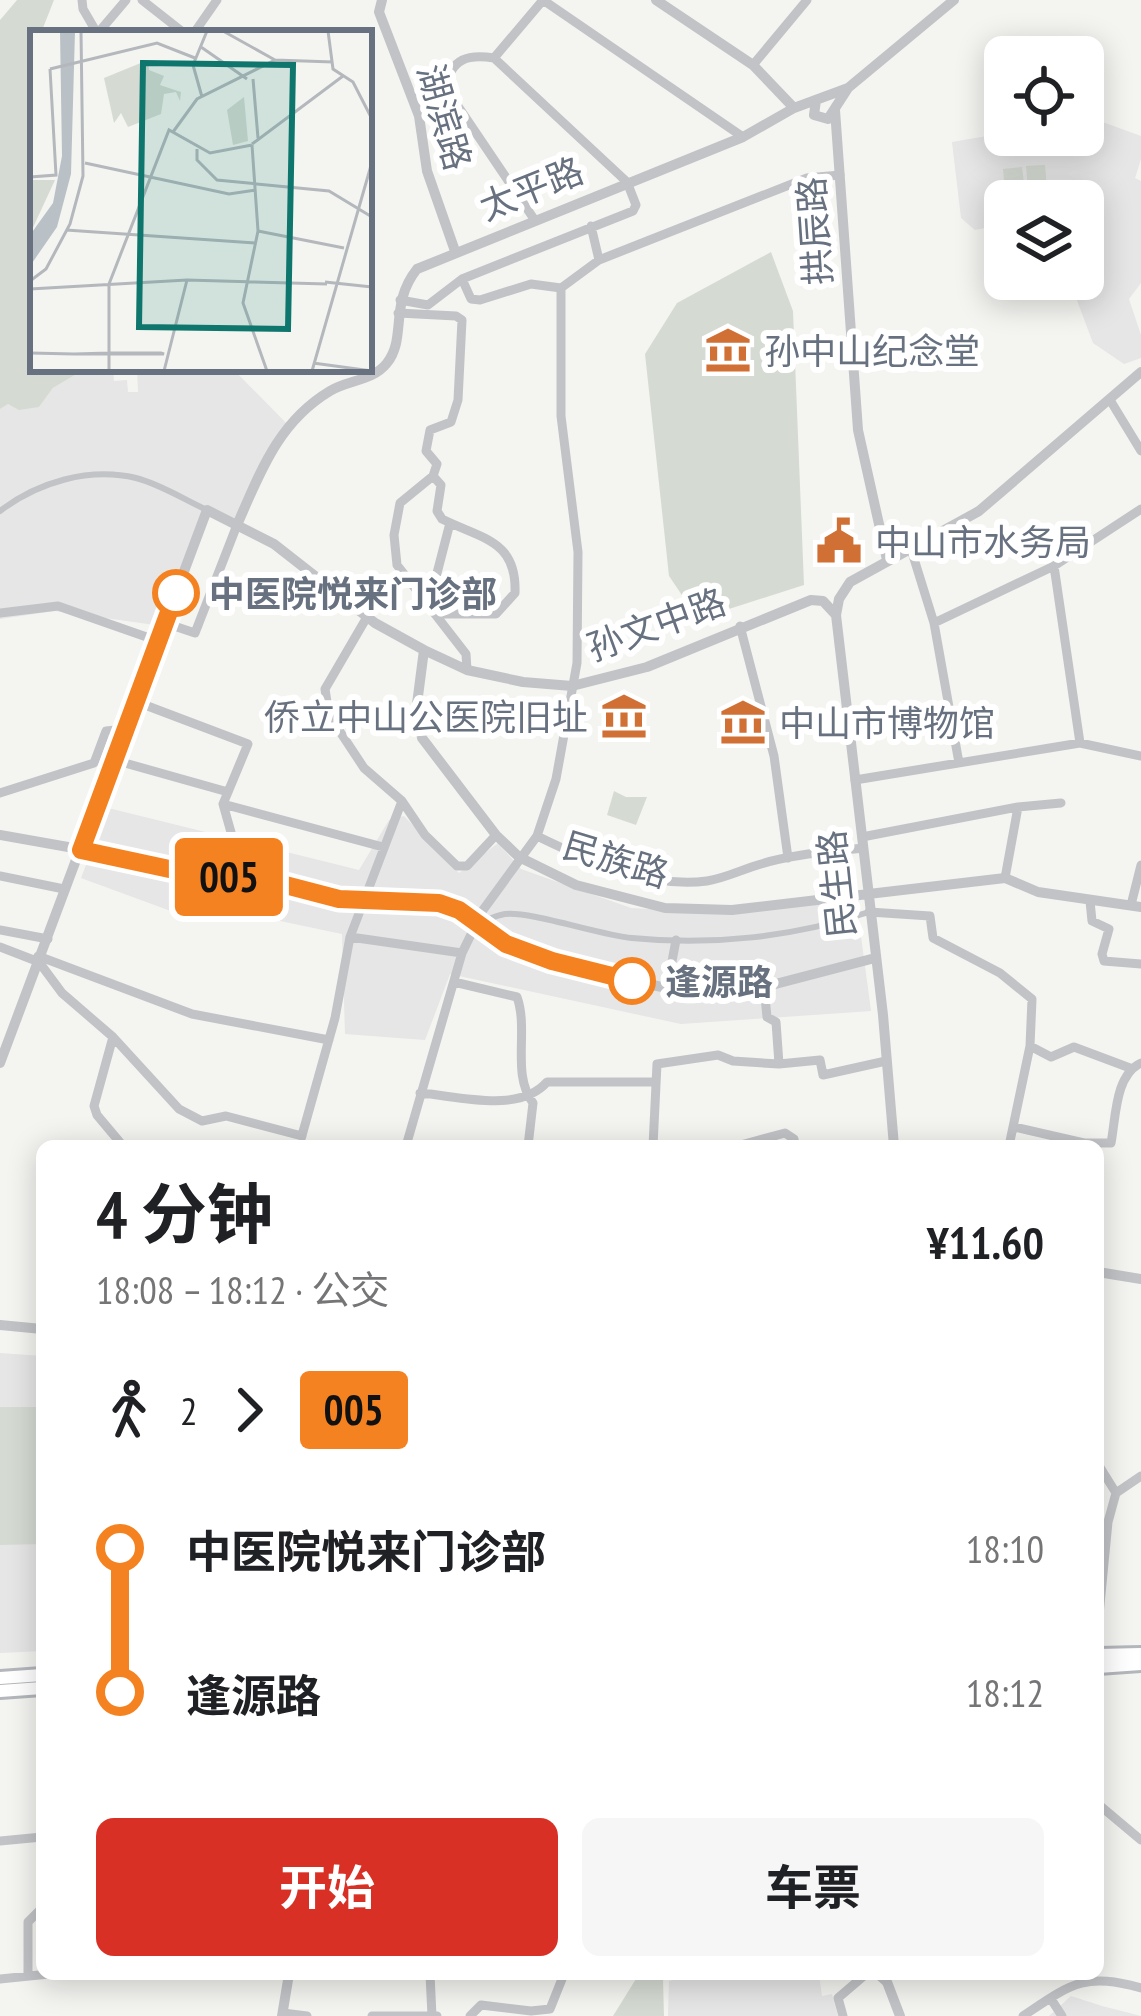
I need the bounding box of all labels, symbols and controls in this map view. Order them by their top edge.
inset map [30,30,372,372]
map controls [984,36,1104,300]
button: locate [984,36,1104,156]
street label: 湖滨路 [408,59,482,175]
street label: 太平路 [472,146,590,230]
street label: 拱辰路 [787,175,841,287]
button: layers [984,180,1104,300]
museum icon: 孙中山纪念堂 [703,325,753,375]
place label: 孙中山纪念堂 [764,327,980,374]
public building icon: 中山市水务局 [814,516,864,566]
place label: 中山市水务局 [875,518,1091,565]
place label: 中医院悦来门诊部 [209,570,497,617]
marker: 中医院悦来门诊部 [154,571,198,615]
street label: 孙文中路 [580,577,732,671]
museum icon: 侨立中山公医院旧址 [599,691,649,741]
place label: 侨立中山公医院旧址 [264,693,588,740]
museum icon: 中山市博物馆 [718,697,768,747]
place label: 中山市博物馆 [779,699,995,746]
street label: 民族路 [557,821,675,897]
street label: 民生路 [807,828,865,940]
line badge: 005 [160,838,298,916]
text: 005 [199,849,259,904]
place label: 逢源路 [665,958,773,1005]
marker: 逢源路 [610,959,654,1003]
text: 4 分钟 [96,1171,273,1256]
text: ¥11.60 [927,1213,1044,1271]
text: 18:08 – 18:12 · 公交 [96,1264,390,1315]
icon: walk [96,1377,162,1443]
icon: forward [216,1377,282,1443]
text: 005 [324,1382,384,1437]
text: 2 [180,1385,198,1436]
text: 中医院悦来门诊部 [186,1522,546,1580]
text: 18:10 [966,1523,1044,1574]
text: 逢源路 [186,1666,321,1724]
text: 18:12 [966,1667,1044,1718]
button: 开始 [96,1818,558,1956]
button: 车票 [582,1818,1044,1956]

